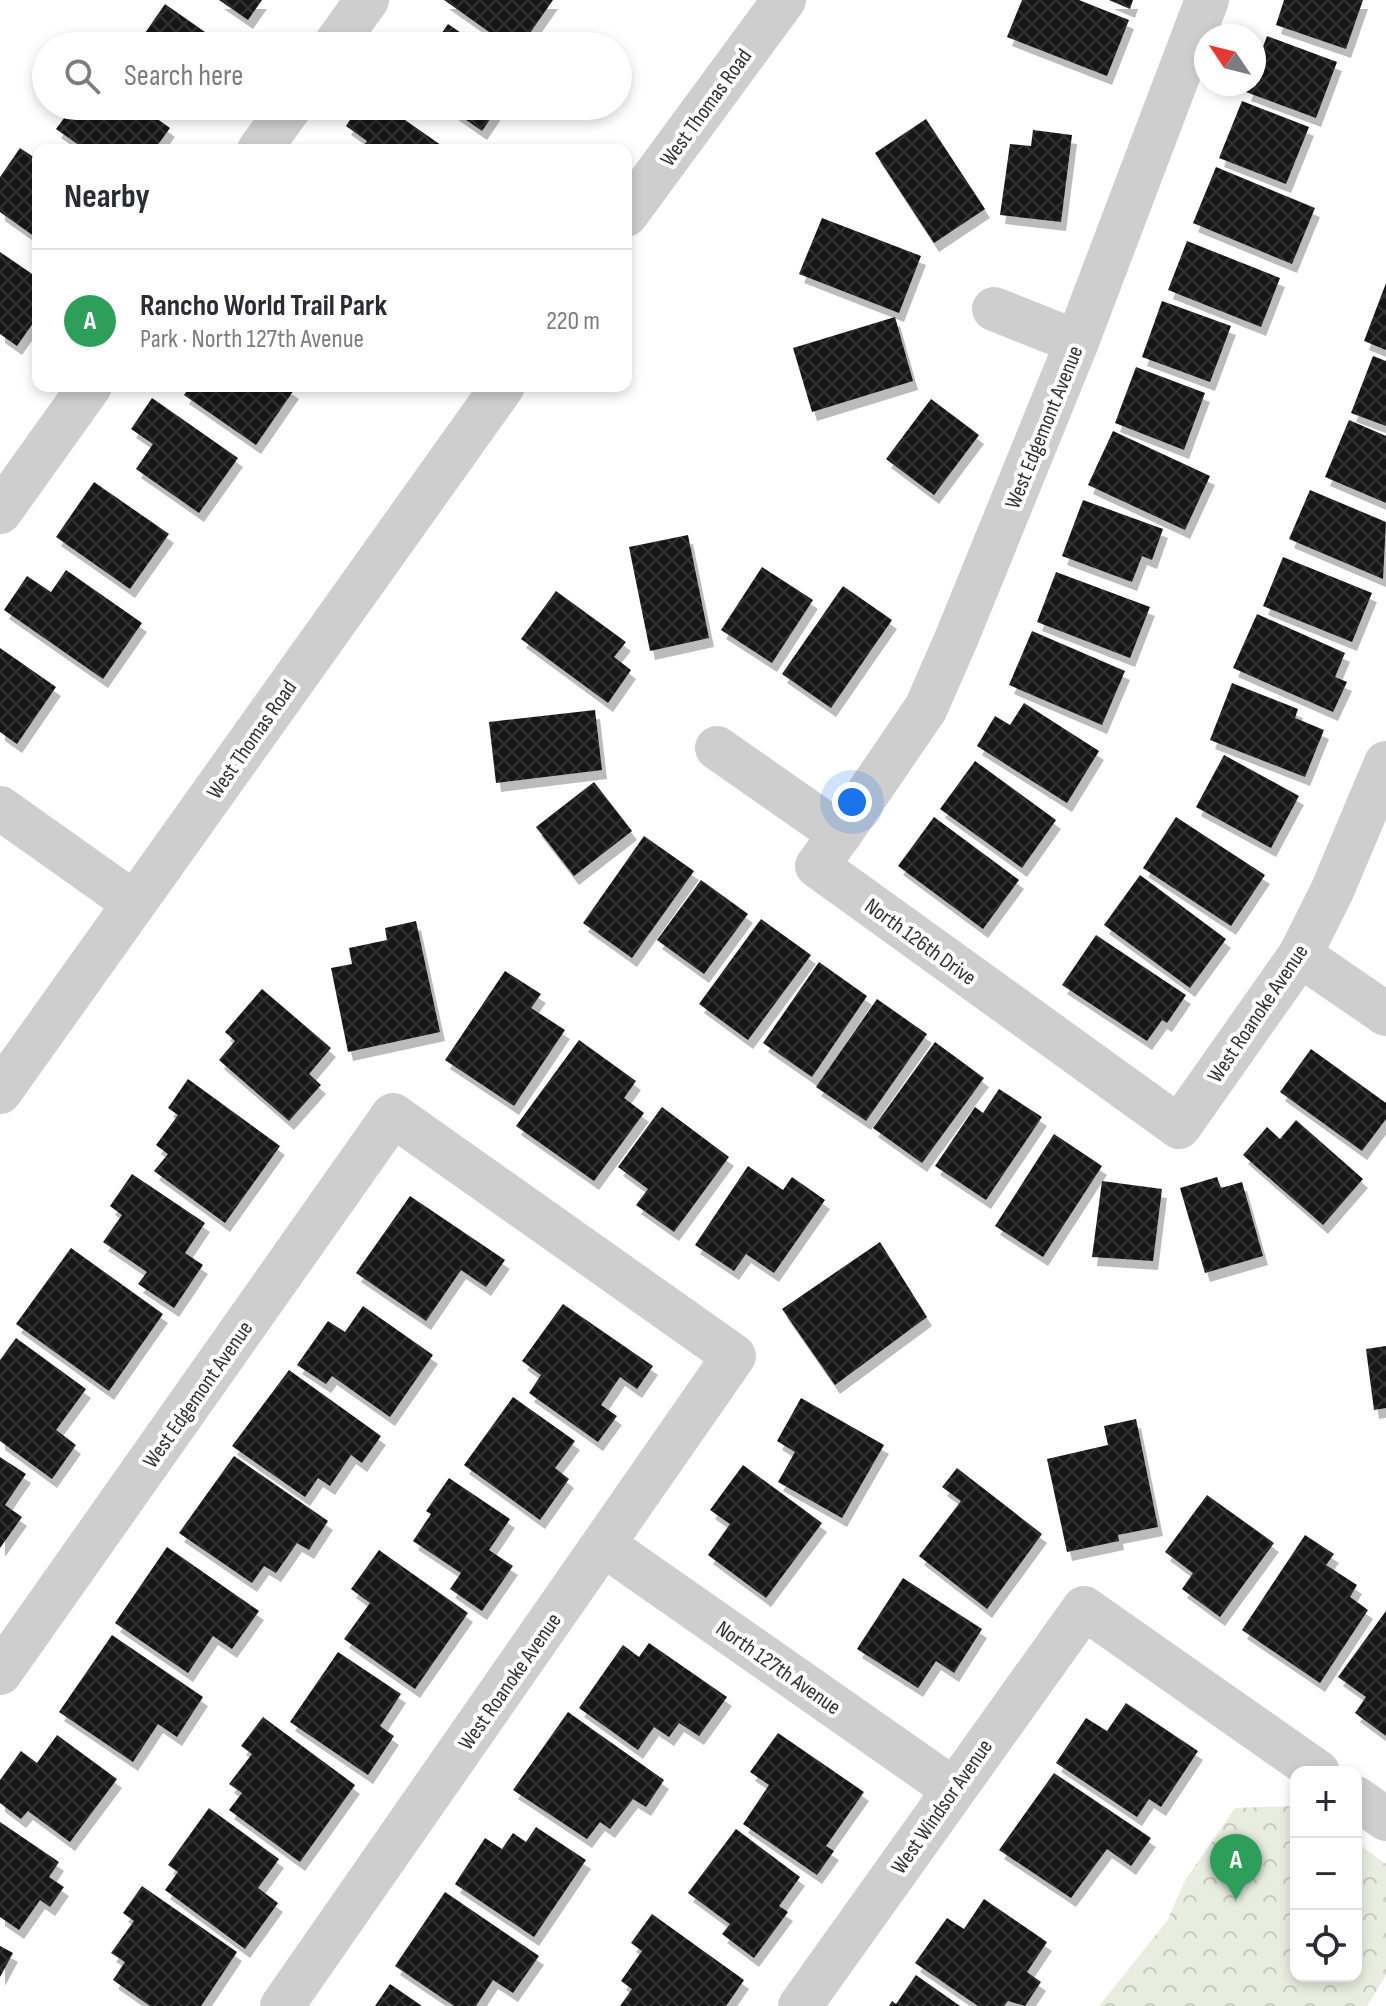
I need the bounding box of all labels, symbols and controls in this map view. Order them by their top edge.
north arrow [1194,24,1266,96]
search box [32,32,632,120]
street label: West Thomas Road [654,44,758,172]
icon: search [60,54,104,98]
text: Search here [124,58,243,94]
text: Nearby [64,176,150,217]
text: Rancho World Trail Park [140,288,387,324]
text: A [84,306,96,337]
text: 220 m [546,306,600,337]
text: Park · North 127th Avenue [140,324,364,355]
street label: West Edgemont Avenue [999,342,1089,513]
street label: West Thomas Road [201,675,303,804]
your location [832,782,872,822]
street label: North 126th Drive [859,893,981,992]
street label: West Roanoke Avenue [1202,940,1314,1088]
street label: West Edgemont Avenue [137,1316,259,1474]
street label: West Roanoke Avenue [453,1608,567,1756]
street label: North 127th Avenue [711,1615,846,1721]
street label: West Windsor Avenue [886,1734,999,1880]
map controls [1290,1766,1362,1982]
button: + [1290,1766,1362,1838]
pin: A [1210,1834,1262,1900]
button: − [1290,1838,1362,1910]
button: locate [1290,1910,1362,1982]

